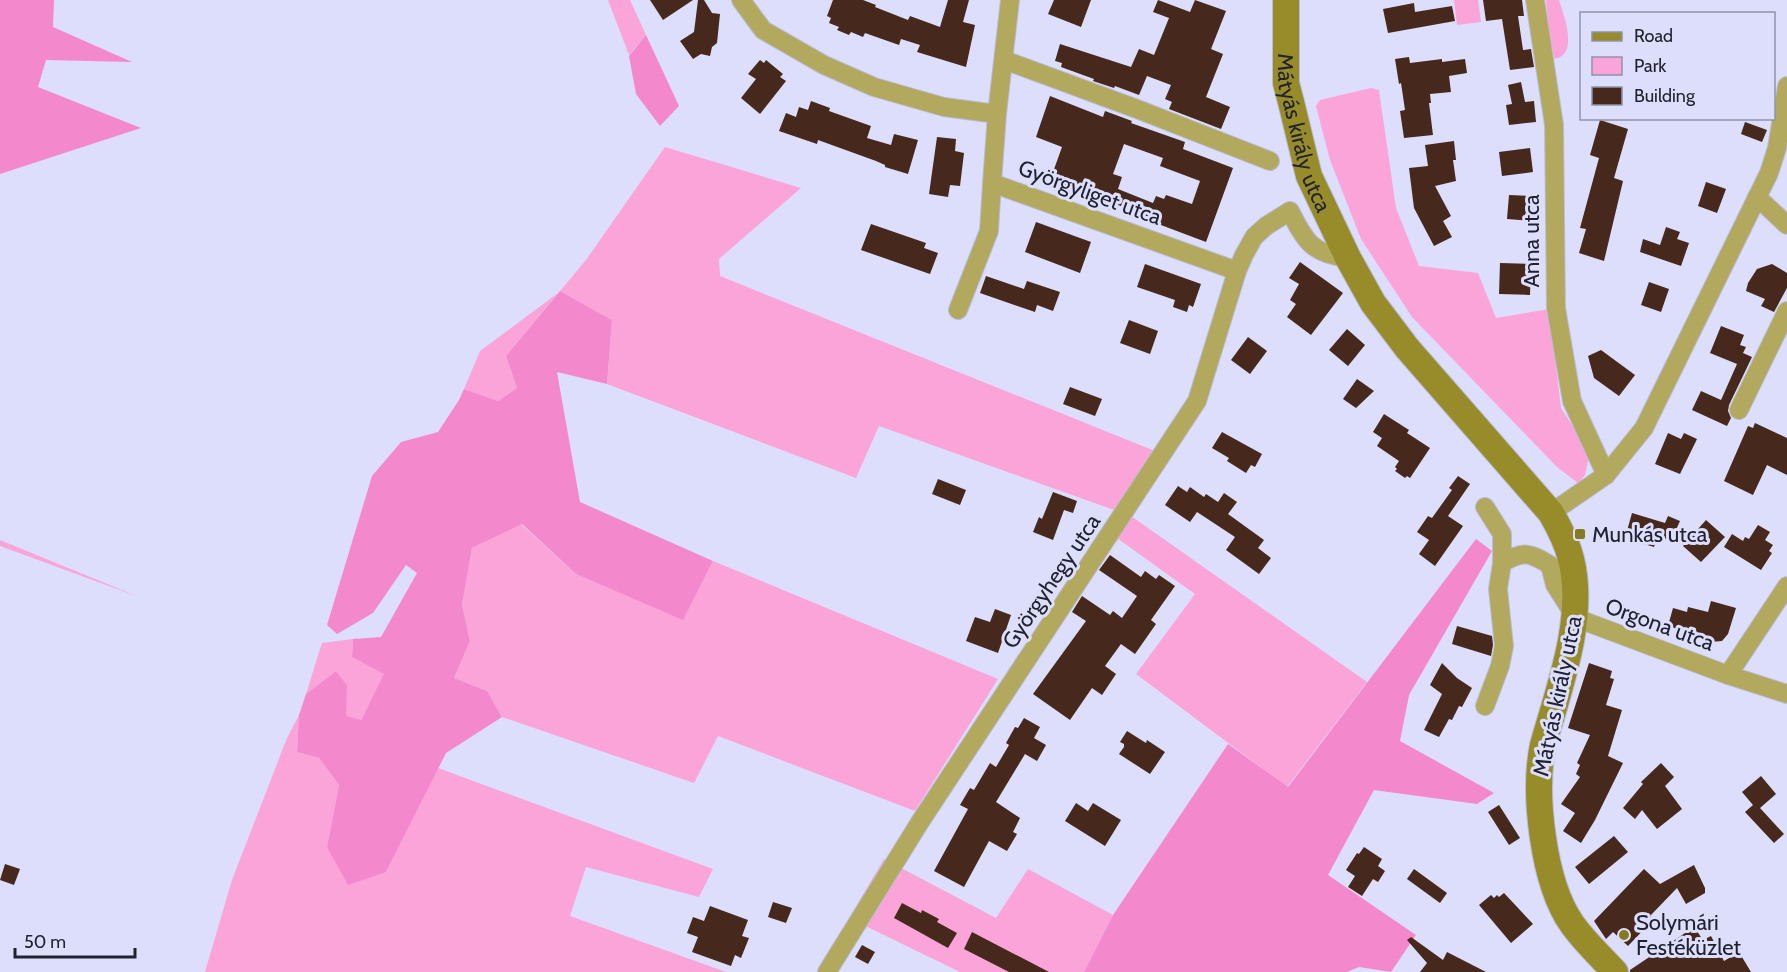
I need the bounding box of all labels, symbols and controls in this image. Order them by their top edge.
legend [1580,12,1775,120]
text: Road [1634,25,1673,47]
street label: Mátyás király utca [1272,53,1337,217]
text: Park [1634,55,1667,77]
text: Building [1634,85,1696,107]
street label: Györgyliget utca [1015,154,1165,231]
street label: Anna utca [1518,194,1545,288]
street label: Györgyhegy utca [997,509,1106,653]
place label: Munkás utca [1592,521,1708,548]
marker: Munkás utca [1573,527,1587,541]
street label: Orgona utca [1602,592,1718,657]
street label: Mátyás király utca [1527,613,1588,779]
place label: Solymári Festéküzlet [1636,909,1742,961]
scale bar [15,921,135,959]
marker: Solymári Festéküzlet [1617,928,1631,942]
text: 50 m [24,931,66,953]

